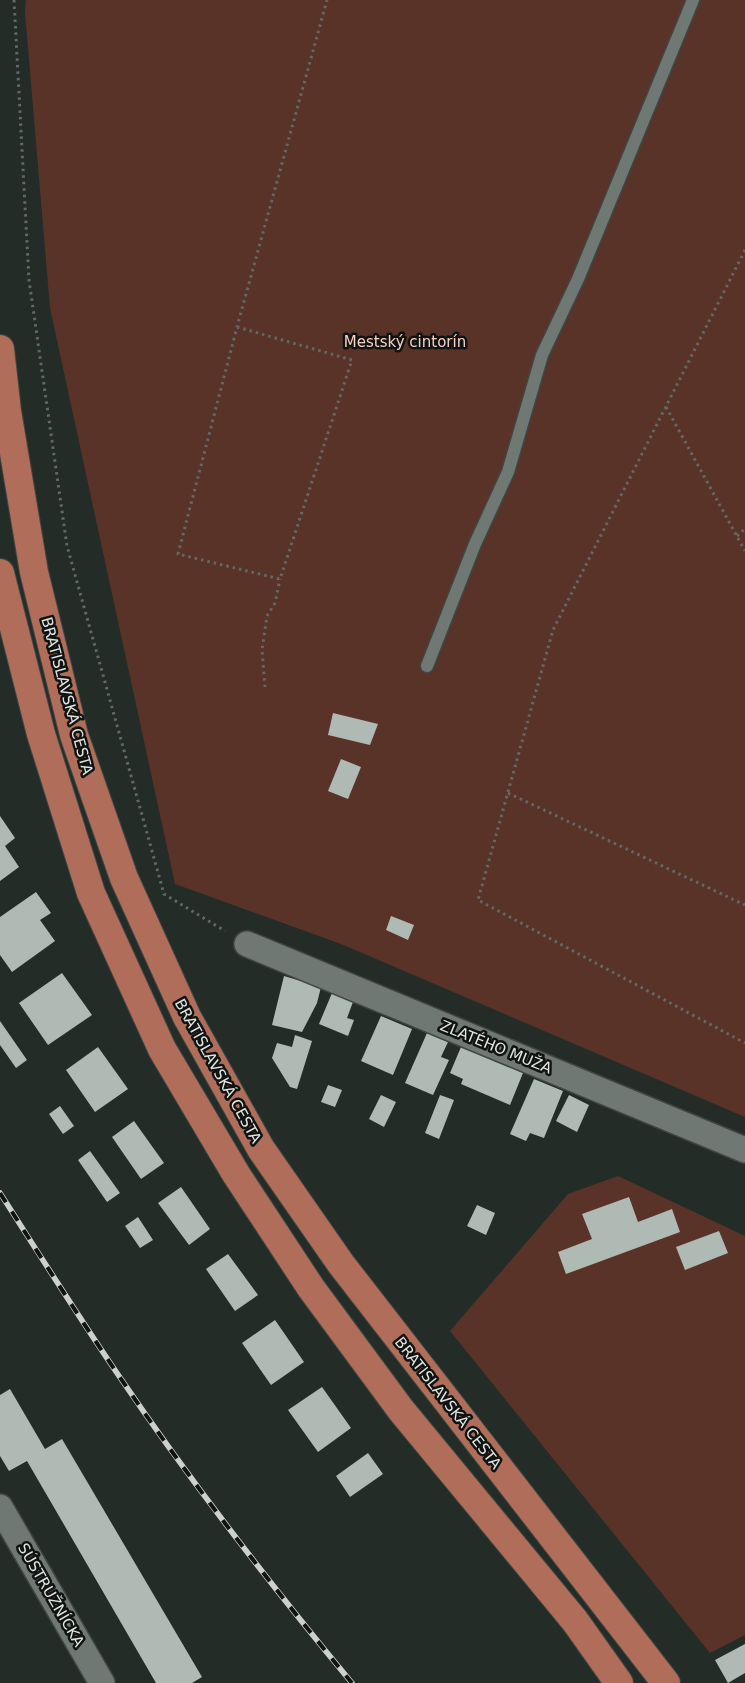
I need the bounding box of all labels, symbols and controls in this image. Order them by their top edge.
park label: Mestský cintorín [344,333,466,351]
street label: BRATISLAVSKÁ CESTA [37,615,98,777]
street label: BRATISLAVSKÁ CESTA [171,995,266,1147]
street label: ZLATÉHO MUŽA [438,1015,555,1078]
street label: BRATISLAVSKÁ CESTA [391,1333,506,1473]
street label: SÚSTRUŽNÍCKA [14,1540,89,1651]

